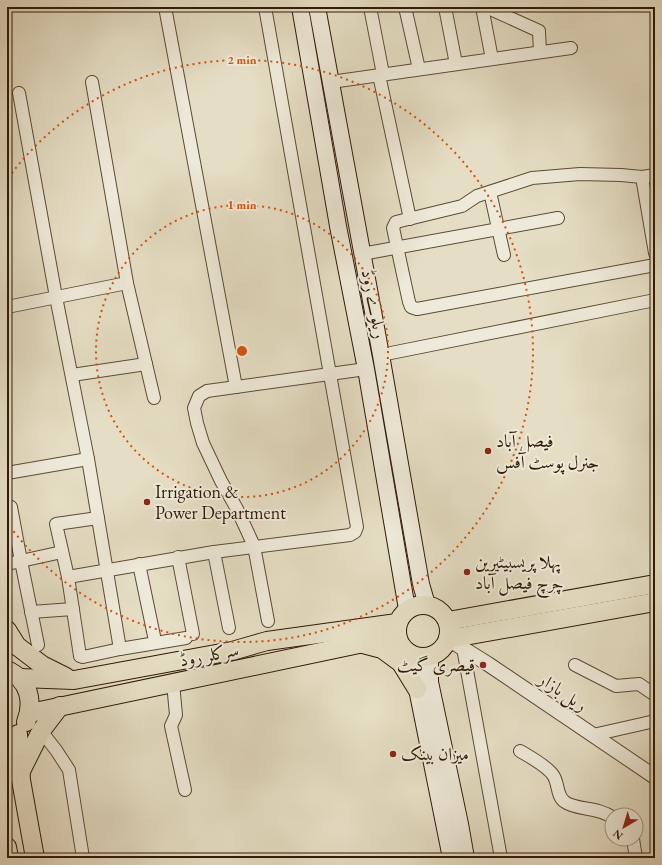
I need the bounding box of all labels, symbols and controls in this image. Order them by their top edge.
text: 2 min [227,52,257,68]
text: 1 min [227,197,257,213]
street label: ریلوے روڈ [357,267,392,340]
centre of rings [235,344,249,358]
place label: فیصل آباد جنرل پوسٹ آفس [496,429,599,475]
marker: فیصل آباد جنرل پوسٹ آفس [483,446,493,456]
place label: Irrigation & Power Department [155,480,286,524]
marker: Irrigation & Power Department [142,497,152,507]
place label: پہلا پریسبیٹیرین چرچ فیصل آباد [475,550,564,599]
marker: پہلا پریسبیٹیرین چرچ فیصل آباد [462,567,472,577]
street label: سرکلر روڈ [177,638,241,672]
place label: قیصری گیٹ [397,653,475,677]
marker: قیصری گیٹ [478,660,488,670]
street label: ریل بازار [532,666,592,718]
place label: میزان بینک [401,742,469,765]
marker: میزان بینک [388,749,398,759]
north arrow [604,807,644,847]
text: N [610,827,626,843]

